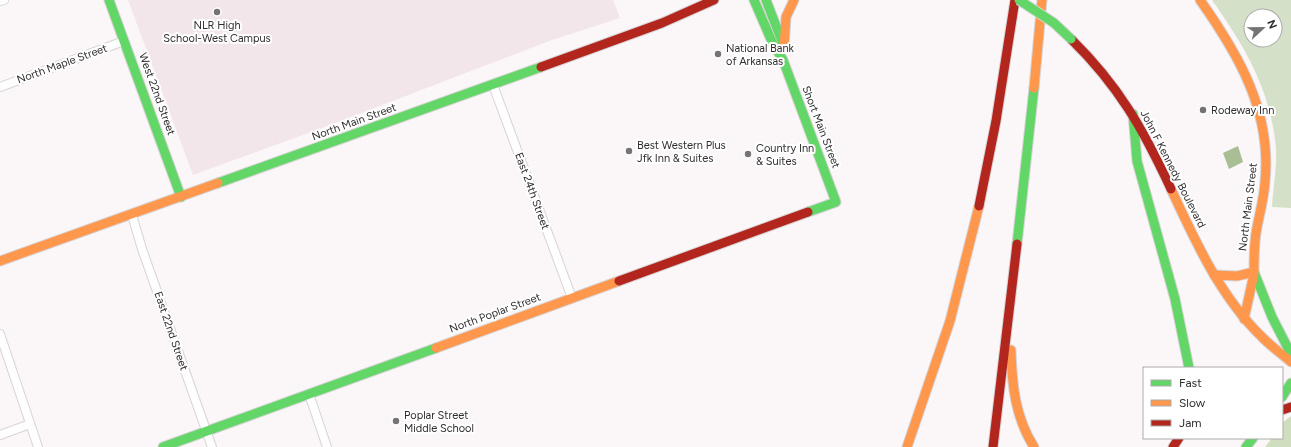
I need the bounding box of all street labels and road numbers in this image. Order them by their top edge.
street label: North Maple Street [15,42,109,86]
street label: West 22nd Street [136,51,178,137]
street label: Short Main Street [799,84,843,170]
street label: North Main Street [310,101,398,143]
street label: John F Kennedy Boulevard [1138,108,1208,230]
street label: East 24th Street [512,151,552,231]
street label: North Main Street [1236,162,1260,252]
street label: East 22nd Street [151,290,191,372]
street label: North Poplar Street [448,290,542,336]

